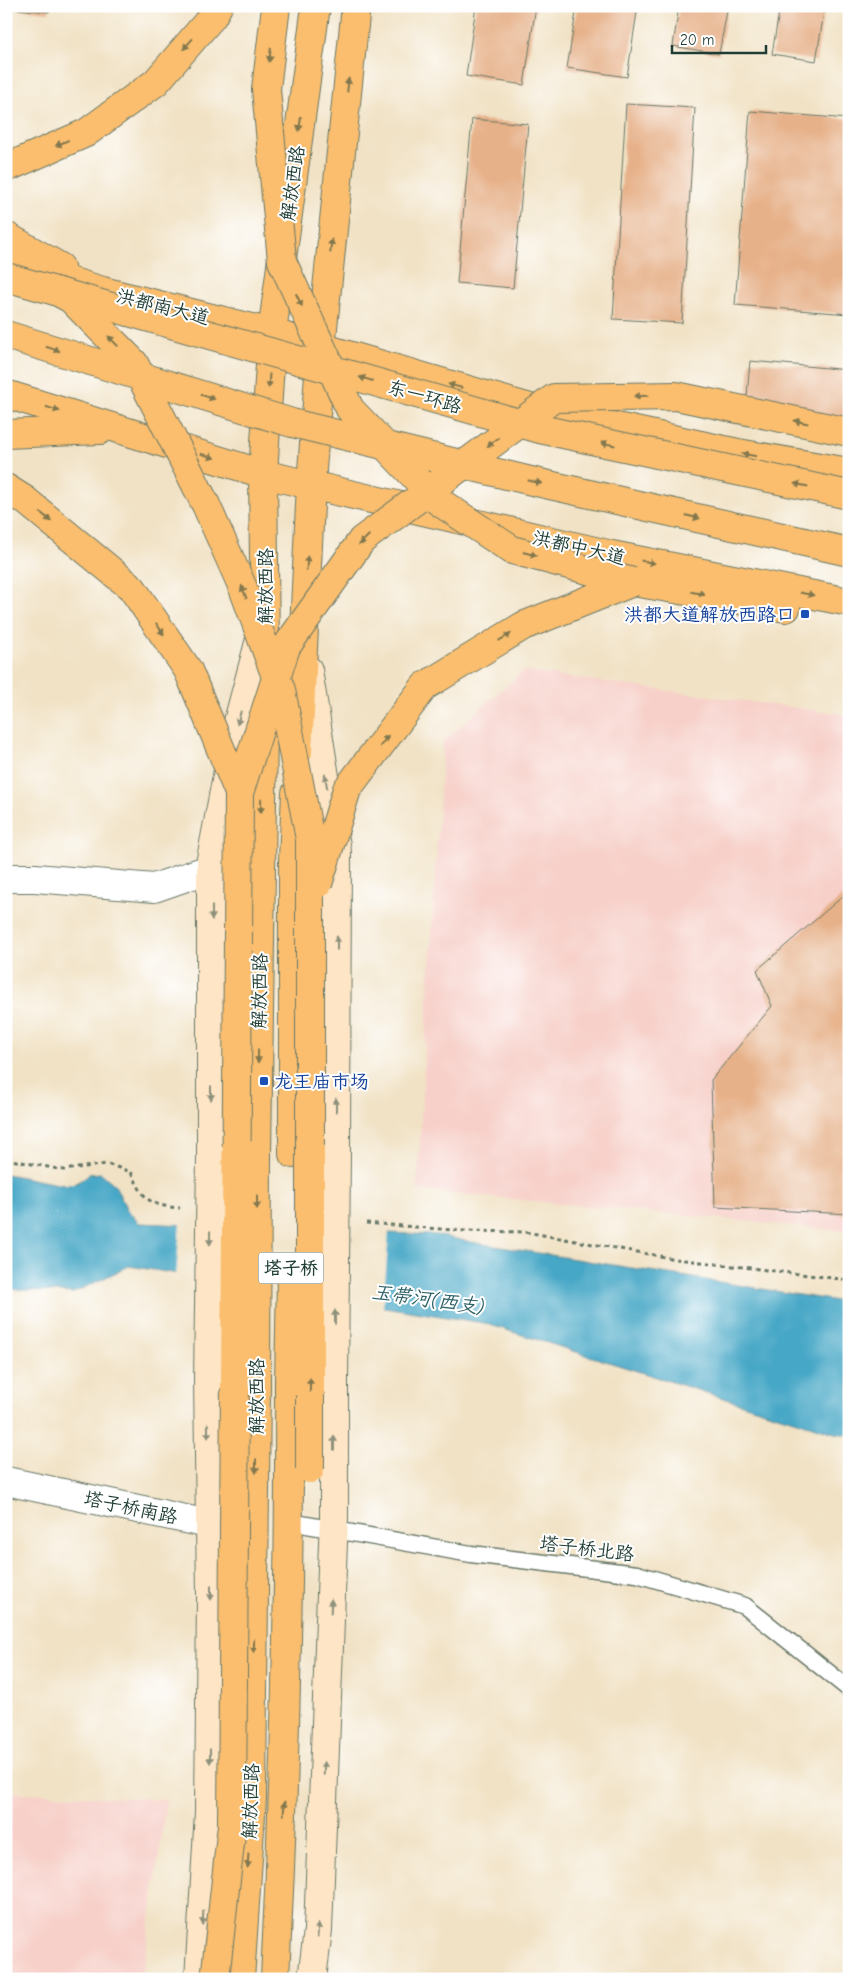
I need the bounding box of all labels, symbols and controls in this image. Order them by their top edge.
scale bar [672,22,766,54]
text: 20 m [680,31,714,49]
one-way arrow [183,38,194,51]
one-way arrow [266,47,274,63]
one-way arrow [344,77,352,93]
one-way arrow [296,116,304,132]
one-way arrow [55,140,69,148]
street label: 解放西路 [277,144,309,222]
one-way arrow [327,238,335,254]
street label: 洪都南大道 [114,285,212,329]
one-way arrow [296,293,304,307]
one-way arrow [107,335,119,347]
one-way arrow [45,346,60,354]
one-way arrow [265,374,273,390]
one-way arrow [359,375,374,383]
street label: 东一环路 [385,376,464,418]
one-way arrow [447,382,462,390]
one-way arrow [633,392,649,400]
one-way arrow [201,394,216,402]
one-way arrow [45,405,60,413]
one-way arrow [793,418,809,426]
one-way arrow [487,437,500,447]
one-way arrow [600,439,616,447]
one-way arrow [741,451,757,459]
one-way arrow [201,453,216,461]
one-way arrow [527,478,542,486]
one-way arrow [794,481,809,489]
one-way arrow [39,511,52,522]
one-way arrow [686,514,702,522]
street label: 洪都中大道 [530,527,628,569]
one-way arrow [358,534,370,546]
street label: 解放西路 [255,548,277,624]
one-way arrow [522,551,537,559]
one-way arrow [304,555,312,571]
one-way arrow [640,558,656,566]
one-way arrow [240,585,248,599]
one-way arrow [690,589,706,597]
one-way arrow [800,590,815,598]
place label: 洪都大道解放西路口 [624,604,795,626]
marker: 洪都大道解放西路口 [799,608,811,620]
one-way arrow [155,622,165,635]
one-way arrow [499,633,512,642]
one-way arrow [235,710,243,725]
one-way arrow [378,735,389,748]
one-way arrow [321,773,329,789]
one-way arrow [257,798,265,814]
one-way arrow [207,905,215,921]
one-way arrow [333,934,341,950]
street label: 解放西路 [248,953,272,1029]
one-way arrow [254,1048,262,1064]
place label: 龙王庙市场 [274,1071,369,1093]
marker: 龙王庙市场 [258,1075,270,1087]
one-way arrow [207,1085,215,1101]
one-way arrow [332,1097,340,1113]
one-way arrow [253,1195,261,1211]
one-way arrow [205,1230,213,1246]
road number: 塔子桥 [258,1252,324,1284]
water label: 玉带河(西支) [370,1280,486,1319]
one-way arrow [331,1309,339,1325]
street label: 解放西路 [246,1358,268,1434]
one-way arrow [306,1377,314,1393]
one-way arrow [204,1423,212,1439]
one-way arrow [330,1435,338,1451]
one-way arrow [252,1458,260,1474]
street label: 塔子桥南路 [82,1487,180,1529]
street label: 塔子桥北路 [538,1532,635,1566]
one-way arrow [207,1585,215,1601]
one-way arrow [327,1597,335,1613]
one-way arrow [250,1638,258,1654]
one-way arrow [205,1748,213,1764]
one-way arrow [321,1760,329,1776]
street label: 解放西路 [239,1763,263,1839]
one-way arrow [280,1799,288,1815]
one-way arrow [243,1853,251,1869]
one-way arrow [198,1910,206,1926]
one-way arrow [314,1922,322,1938]

